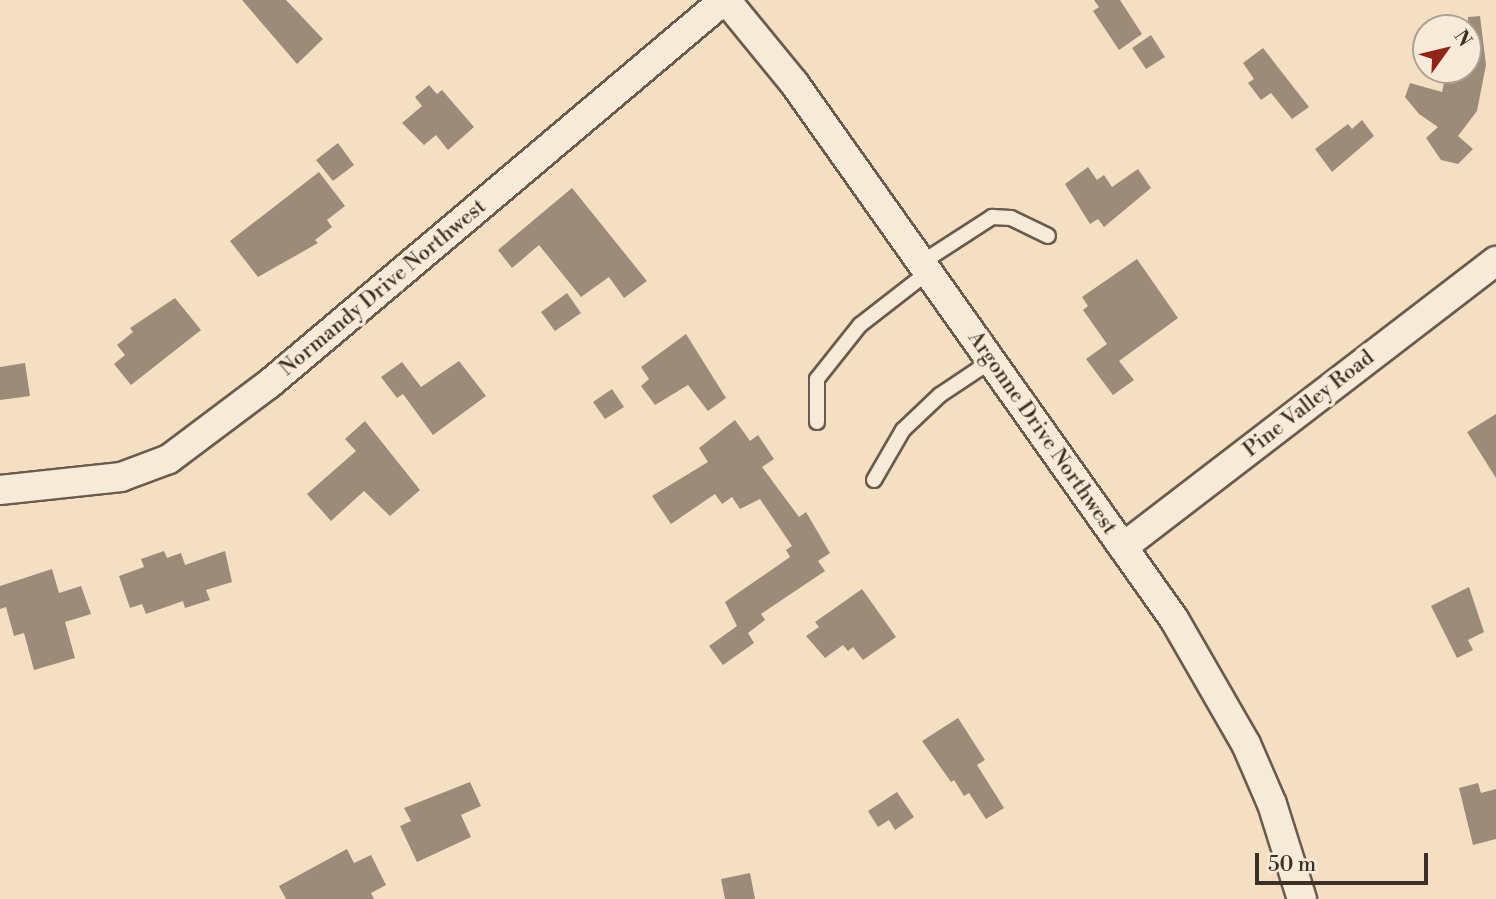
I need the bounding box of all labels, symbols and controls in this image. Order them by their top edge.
north arrow [1412,14,1482,84]
text: N [1449,25,1477,51]
street label: Normandy Drive Northwest [275,194,491,382]
street label: Argonne Drive Northwest [962,326,1122,540]
street label: Pine Valley Road [1239,345,1379,463]
scale bar [1258,839,1431,883]
text: 50 m [1268,852,1316,878]

